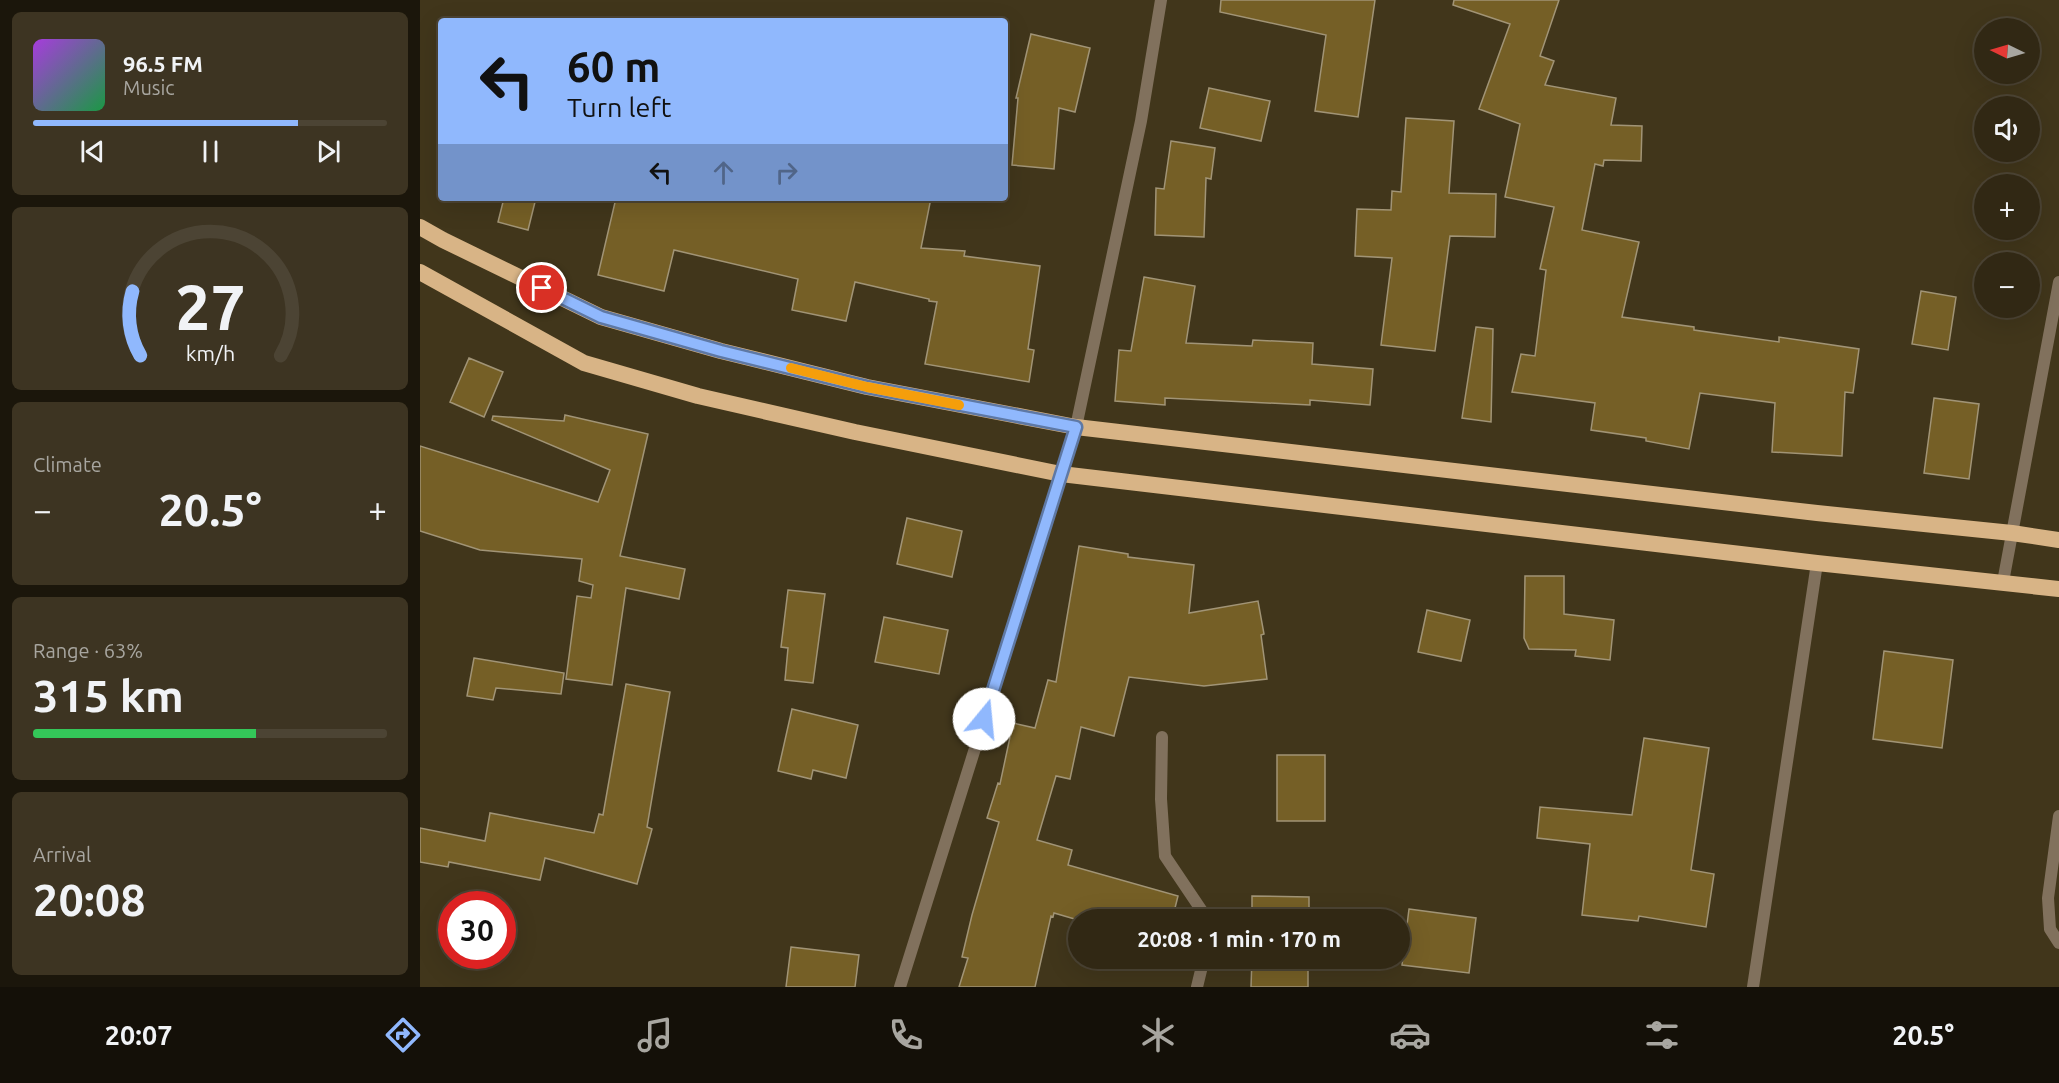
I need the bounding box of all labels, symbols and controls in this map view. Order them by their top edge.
north arrow [1974,18,2040,84]
map controls [1974,18,2040,318]
icon: left [468,42,546,120]
text: 60 m [567,43,661,90]
text: 96.5 FM [123,51,203,76]
text: Music [123,76,175,99]
text: Turn left [567,92,671,122]
button: sound [1974,96,2040,162]
icon: previous [76,135,109,168]
icon: pause [194,135,227,168]
icon: next [312,135,345,168]
icon: left [644,156,677,189]
icon: ahead [707,156,740,189]
icon: right [770,156,803,189]
button: + [1974,174,2040,240]
button: − [1974,252,2040,318]
pin [516,262,567,313]
icon: arrive [525,271,558,304]
text: 27 [175,272,245,342]
text: km/h [185,341,235,365]
text: Climate [33,453,102,476]
text: 20.5° [158,484,262,535]
text: − [33,491,52,528]
text: + [368,491,387,528]
text: Range · 63% [33,639,143,662]
text: 315 km [33,670,184,721]
position arrow [952,687,1016,751]
text: Arrival [33,843,91,866]
text: 20:08 [33,874,146,925]
speed limit sign: 30 [438,891,516,969]
text: 20:08 · 1 min · 170 m [1137,926,1341,951]
icon: directions [382,1014,424,1056]
icon: music [634,1014,676,1056]
icon: phone [885,1014,927,1056]
icon: climate [1137,1014,1179,1056]
icon: car [1389,1014,1431,1056]
icon: filters [1641,1014,1683,1056]
text: 20:07 [105,1020,172,1050]
text: 20.5° [1892,1020,1954,1050]

